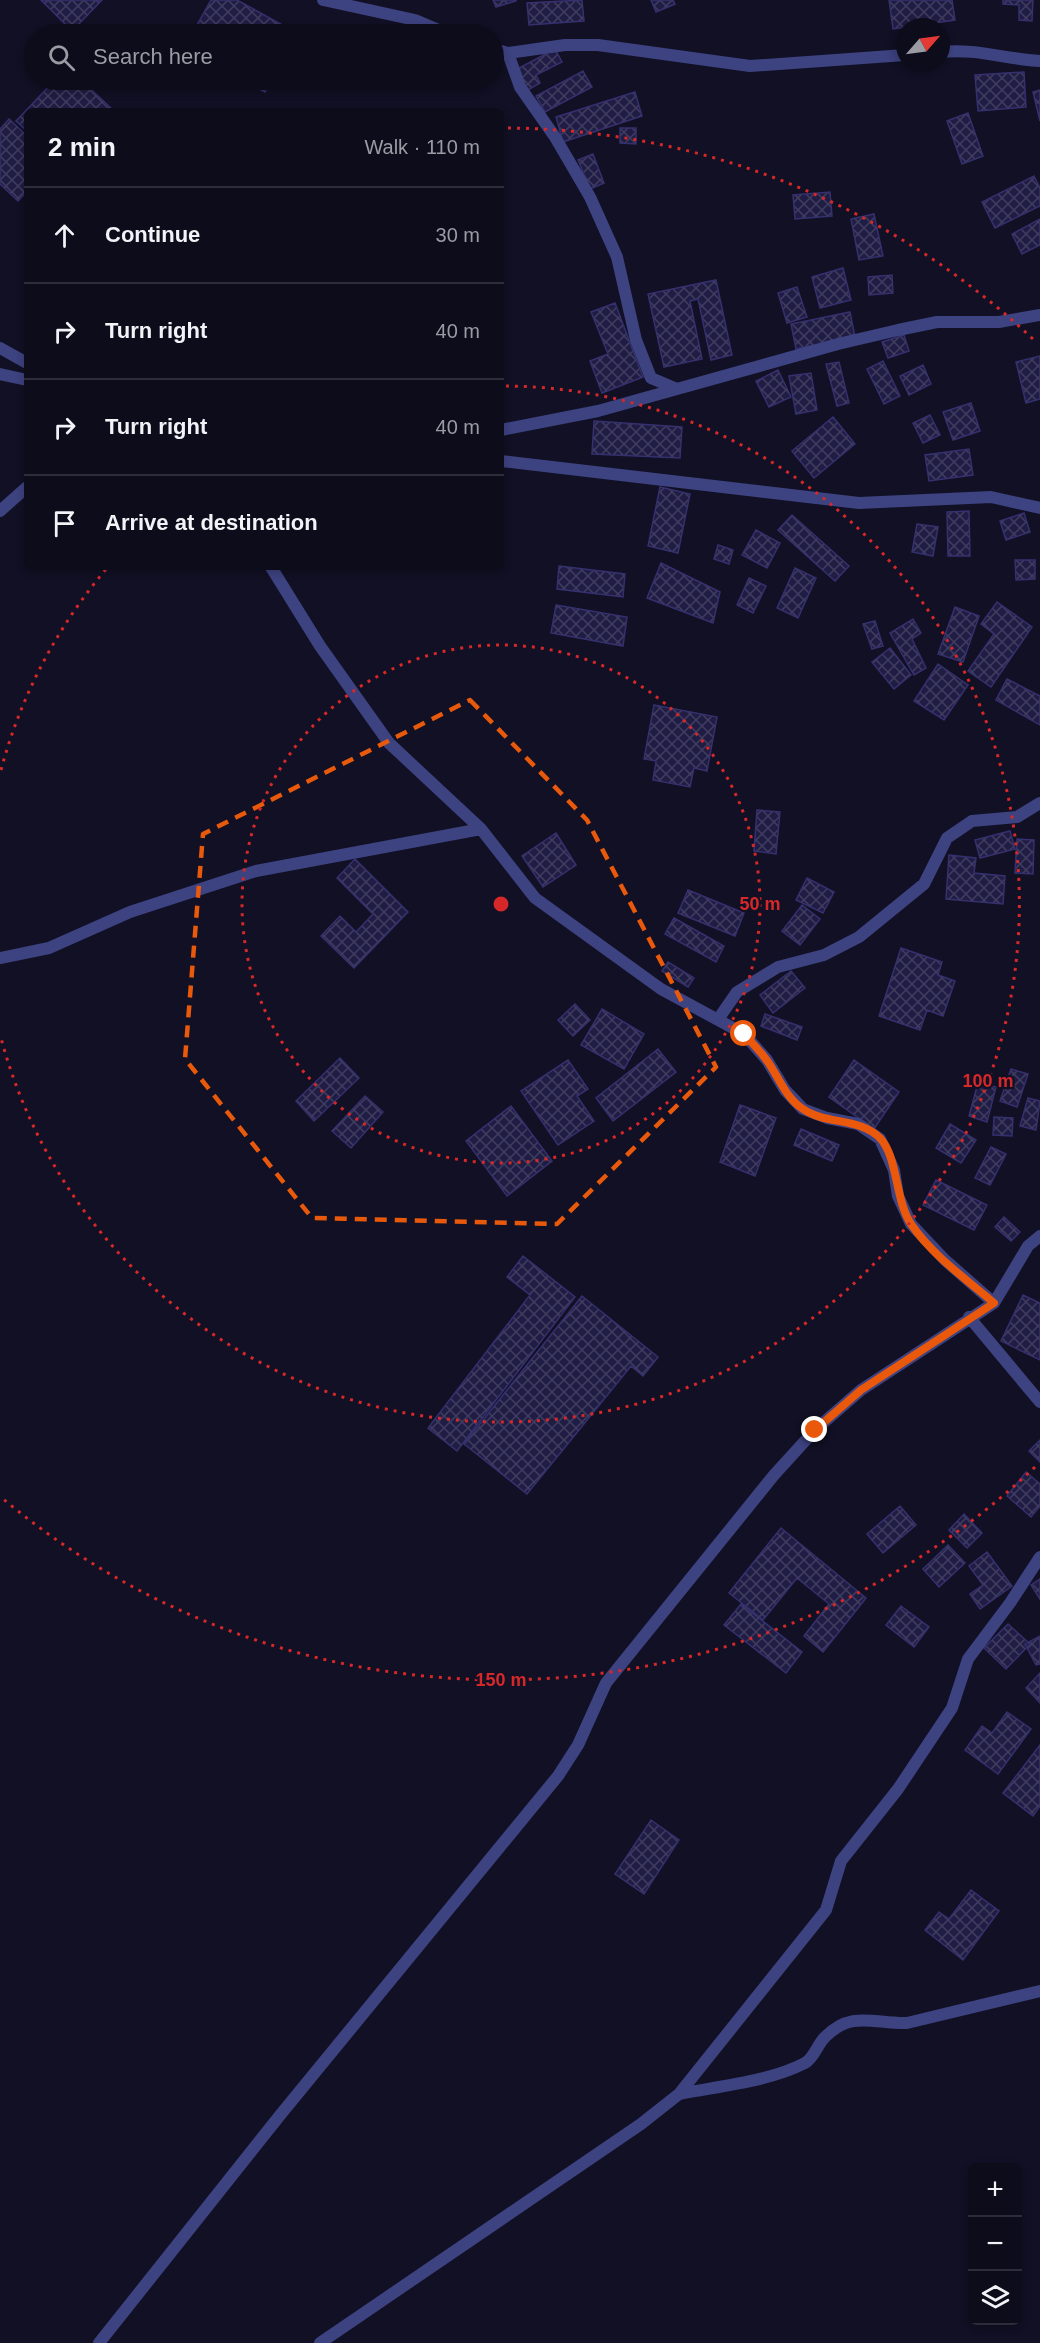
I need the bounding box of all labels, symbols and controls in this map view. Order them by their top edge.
north arrow [896,18,950,72]
search box [24,24,504,90]
icon: search [45,41,78,74]
text: Search here [93,44,213,69]
text: 2 min [48,132,116,162]
text: Walk · 110 m [364,136,480,158]
icon: ahead [48,219,81,252]
text: Continue [105,222,200,247]
text: 30 m [436,224,480,246]
icon: right [48,315,81,348]
text: Turn right [105,318,207,343]
text: 40 m [436,320,480,342]
icon: right [48,411,81,444]
text: Turn right [105,414,207,439]
text: 40 m [436,416,480,438]
icon: arrive [48,507,81,540]
text: Arrive at destination [105,510,318,535]
centre of rings [491,894,511,914]
text: 50 m [739,894,781,914]
route start [730,1020,756,1046]
text: 100 m [962,1071,1014,1091]
route end [801,1416,827,1442]
text: 150 m [475,1670,527,1690]
map controls [968,2163,1022,2325]
button: + [968,2163,1022,2217]
button: − [968,2217,1022,2271]
button: layers [968,2271,1022,2325]

